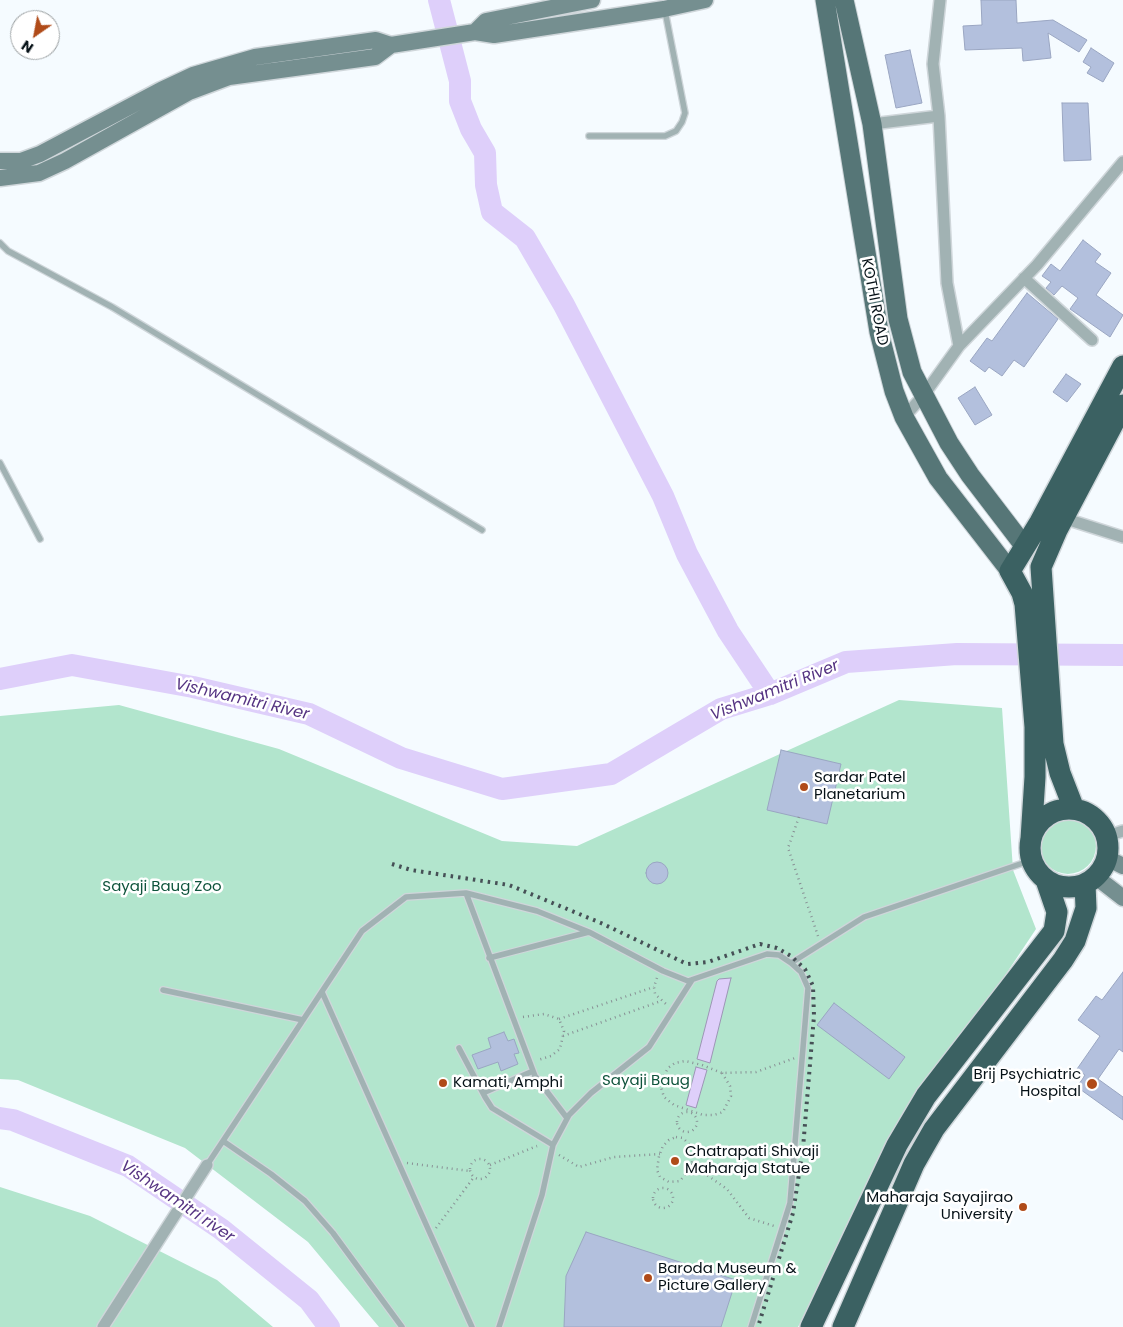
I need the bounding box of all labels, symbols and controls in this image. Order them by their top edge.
north arrow [10,10,60,60]
text: N [18,35,37,58]
street label: KOTHI ROAD [857,257,891,347]
water label: Vishwamitri River [708,656,842,726]
water label: Vishwamitri River [173,675,311,725]
place label: Sardar Patel Planetarium [814,769,906,804]
marker: Sardar Patel Planetarium [798,781,810,793]
park label: Sayaji Baug Zoo [102,878,222,896]
place label: Brij Psychiatric Hospital [973,1066,1081,1101]
park label: Sayaji Baug [602,1072,690,1090]
place label: Kamati, Amphi [453,1074,563,1092]
marker: Kamati, Amphi [437,1077,449,1089]
marker: Brij Psychiatric Hospital [1085,1077,1099,1091]
place label: Chatrapati Shivaji Maharaja Statue [685,1143,819,1178]
marker: Chatrapati Shivaji Maharaja Statue [669,1155,681,1167]
water label: Vishwamitri river [117,1157,237,1247]
place label: Maharaja Sayajirao University [866,1189,1013,1224]
marker: Maharaja Sayajirao University [1017,1201,1029,1213]
place label: Baroda Museum & Picture Gallery [658,1260,797,1295]
marker: Baroda Museum & Picture Gallery [642,1272,654,1284]

